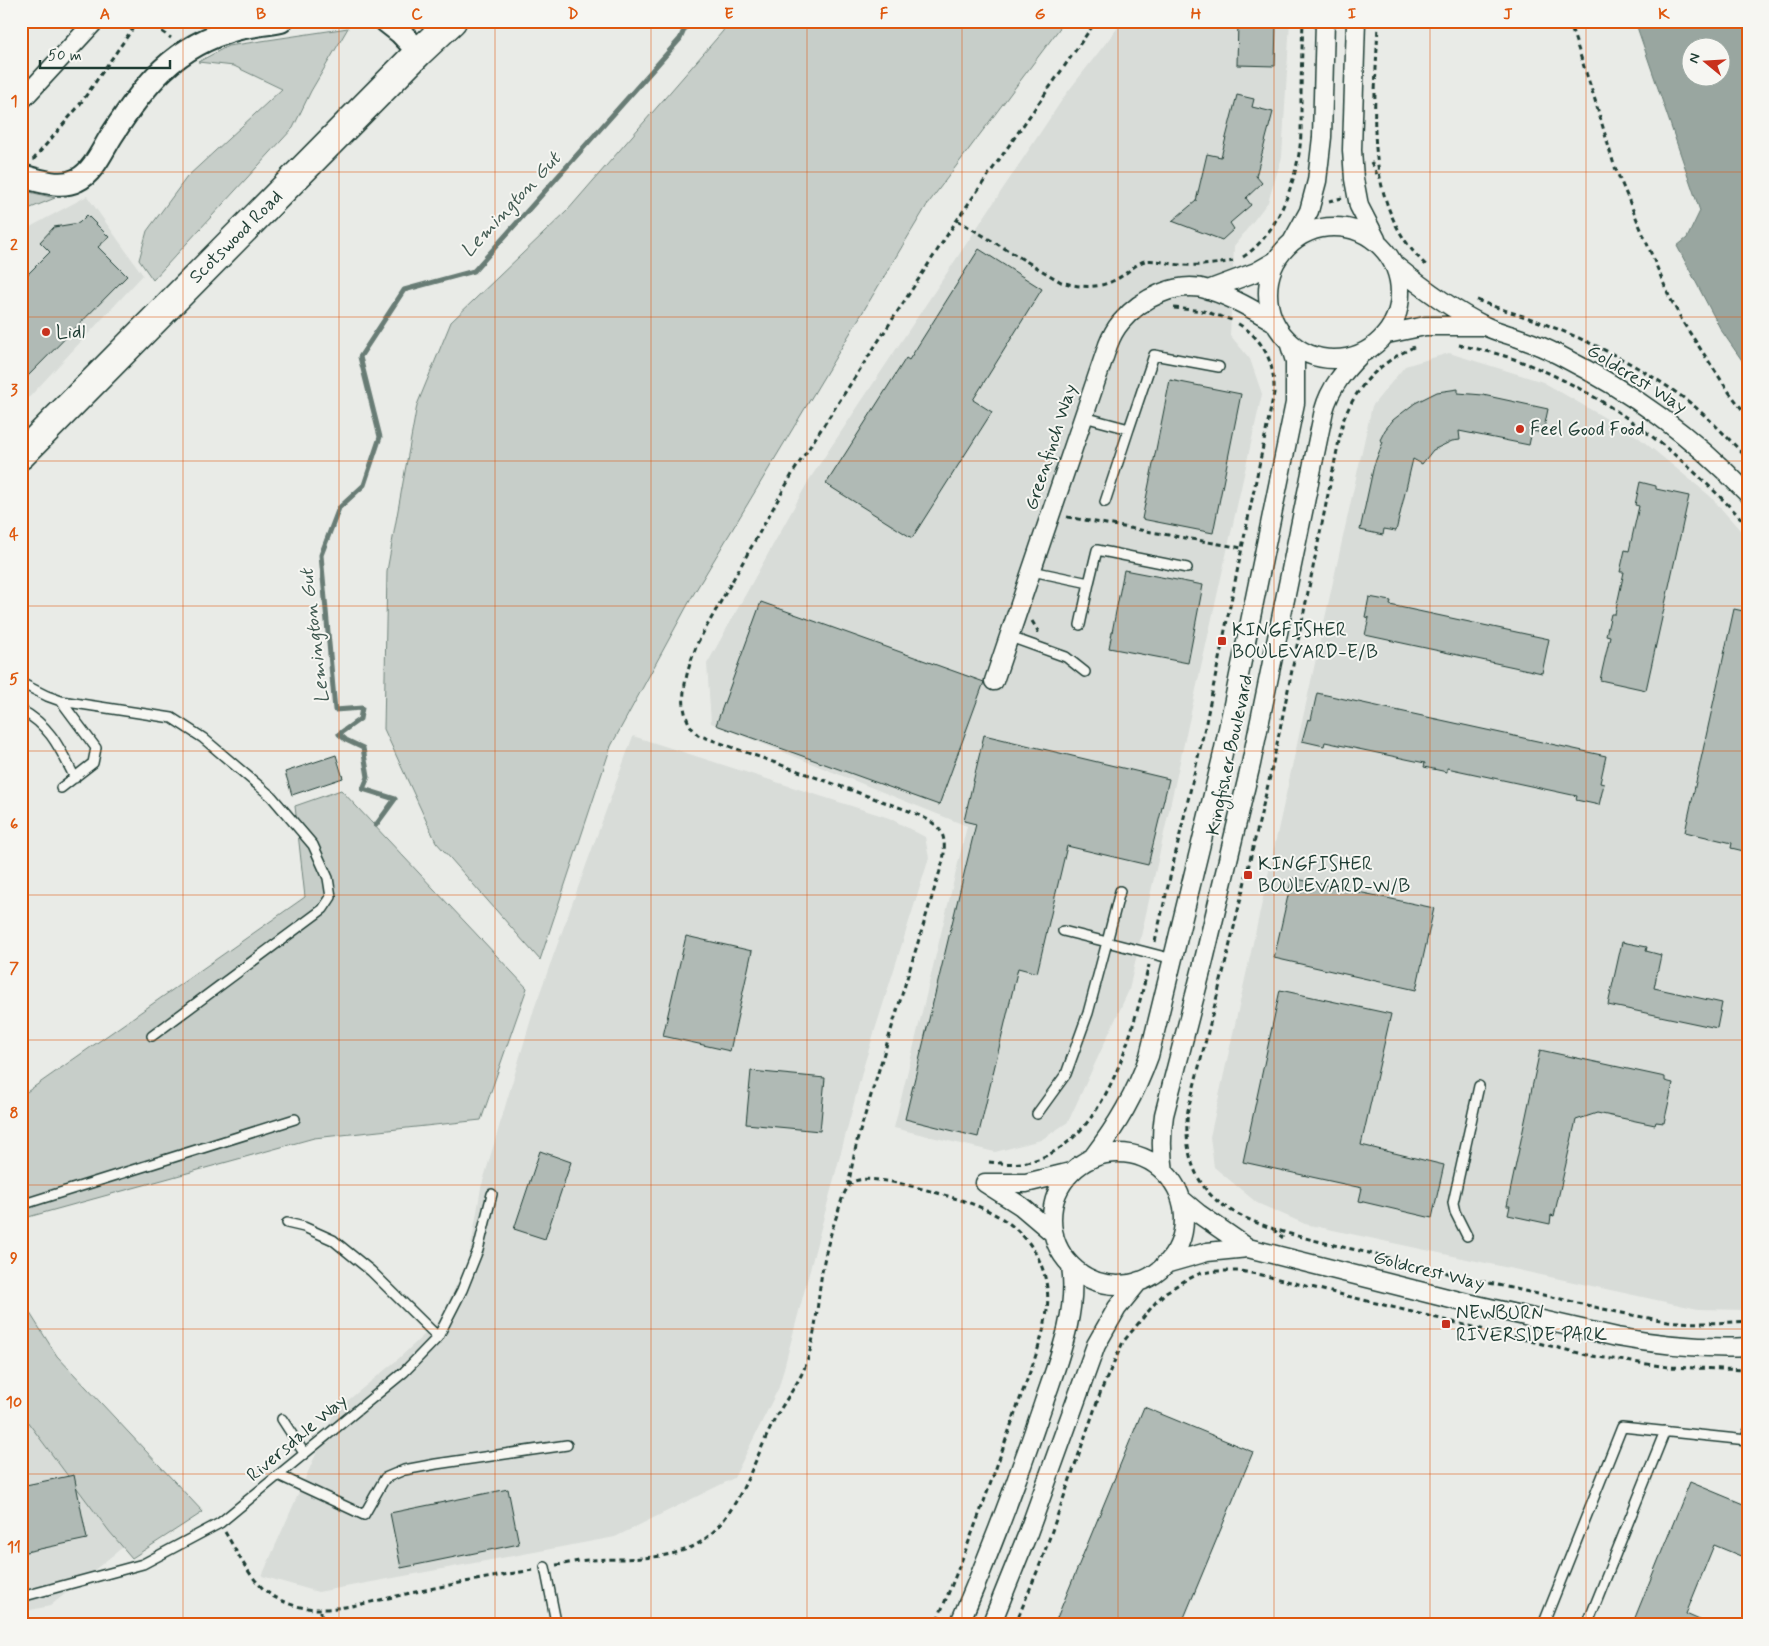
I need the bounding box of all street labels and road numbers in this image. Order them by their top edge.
street label: Scotswood Road [184,185,288,289]
street label: Goldcrest Way [1582,338,1692,420]
street label: Greenfinch Way [1019,381,1083,513]
street label: Kingfisher Boulevard [1201,672,1261,838]
street label: Goldcrest Way [1371,1245,1487,1297]
street label: Riversdale Way [241,1388,353,1488]

